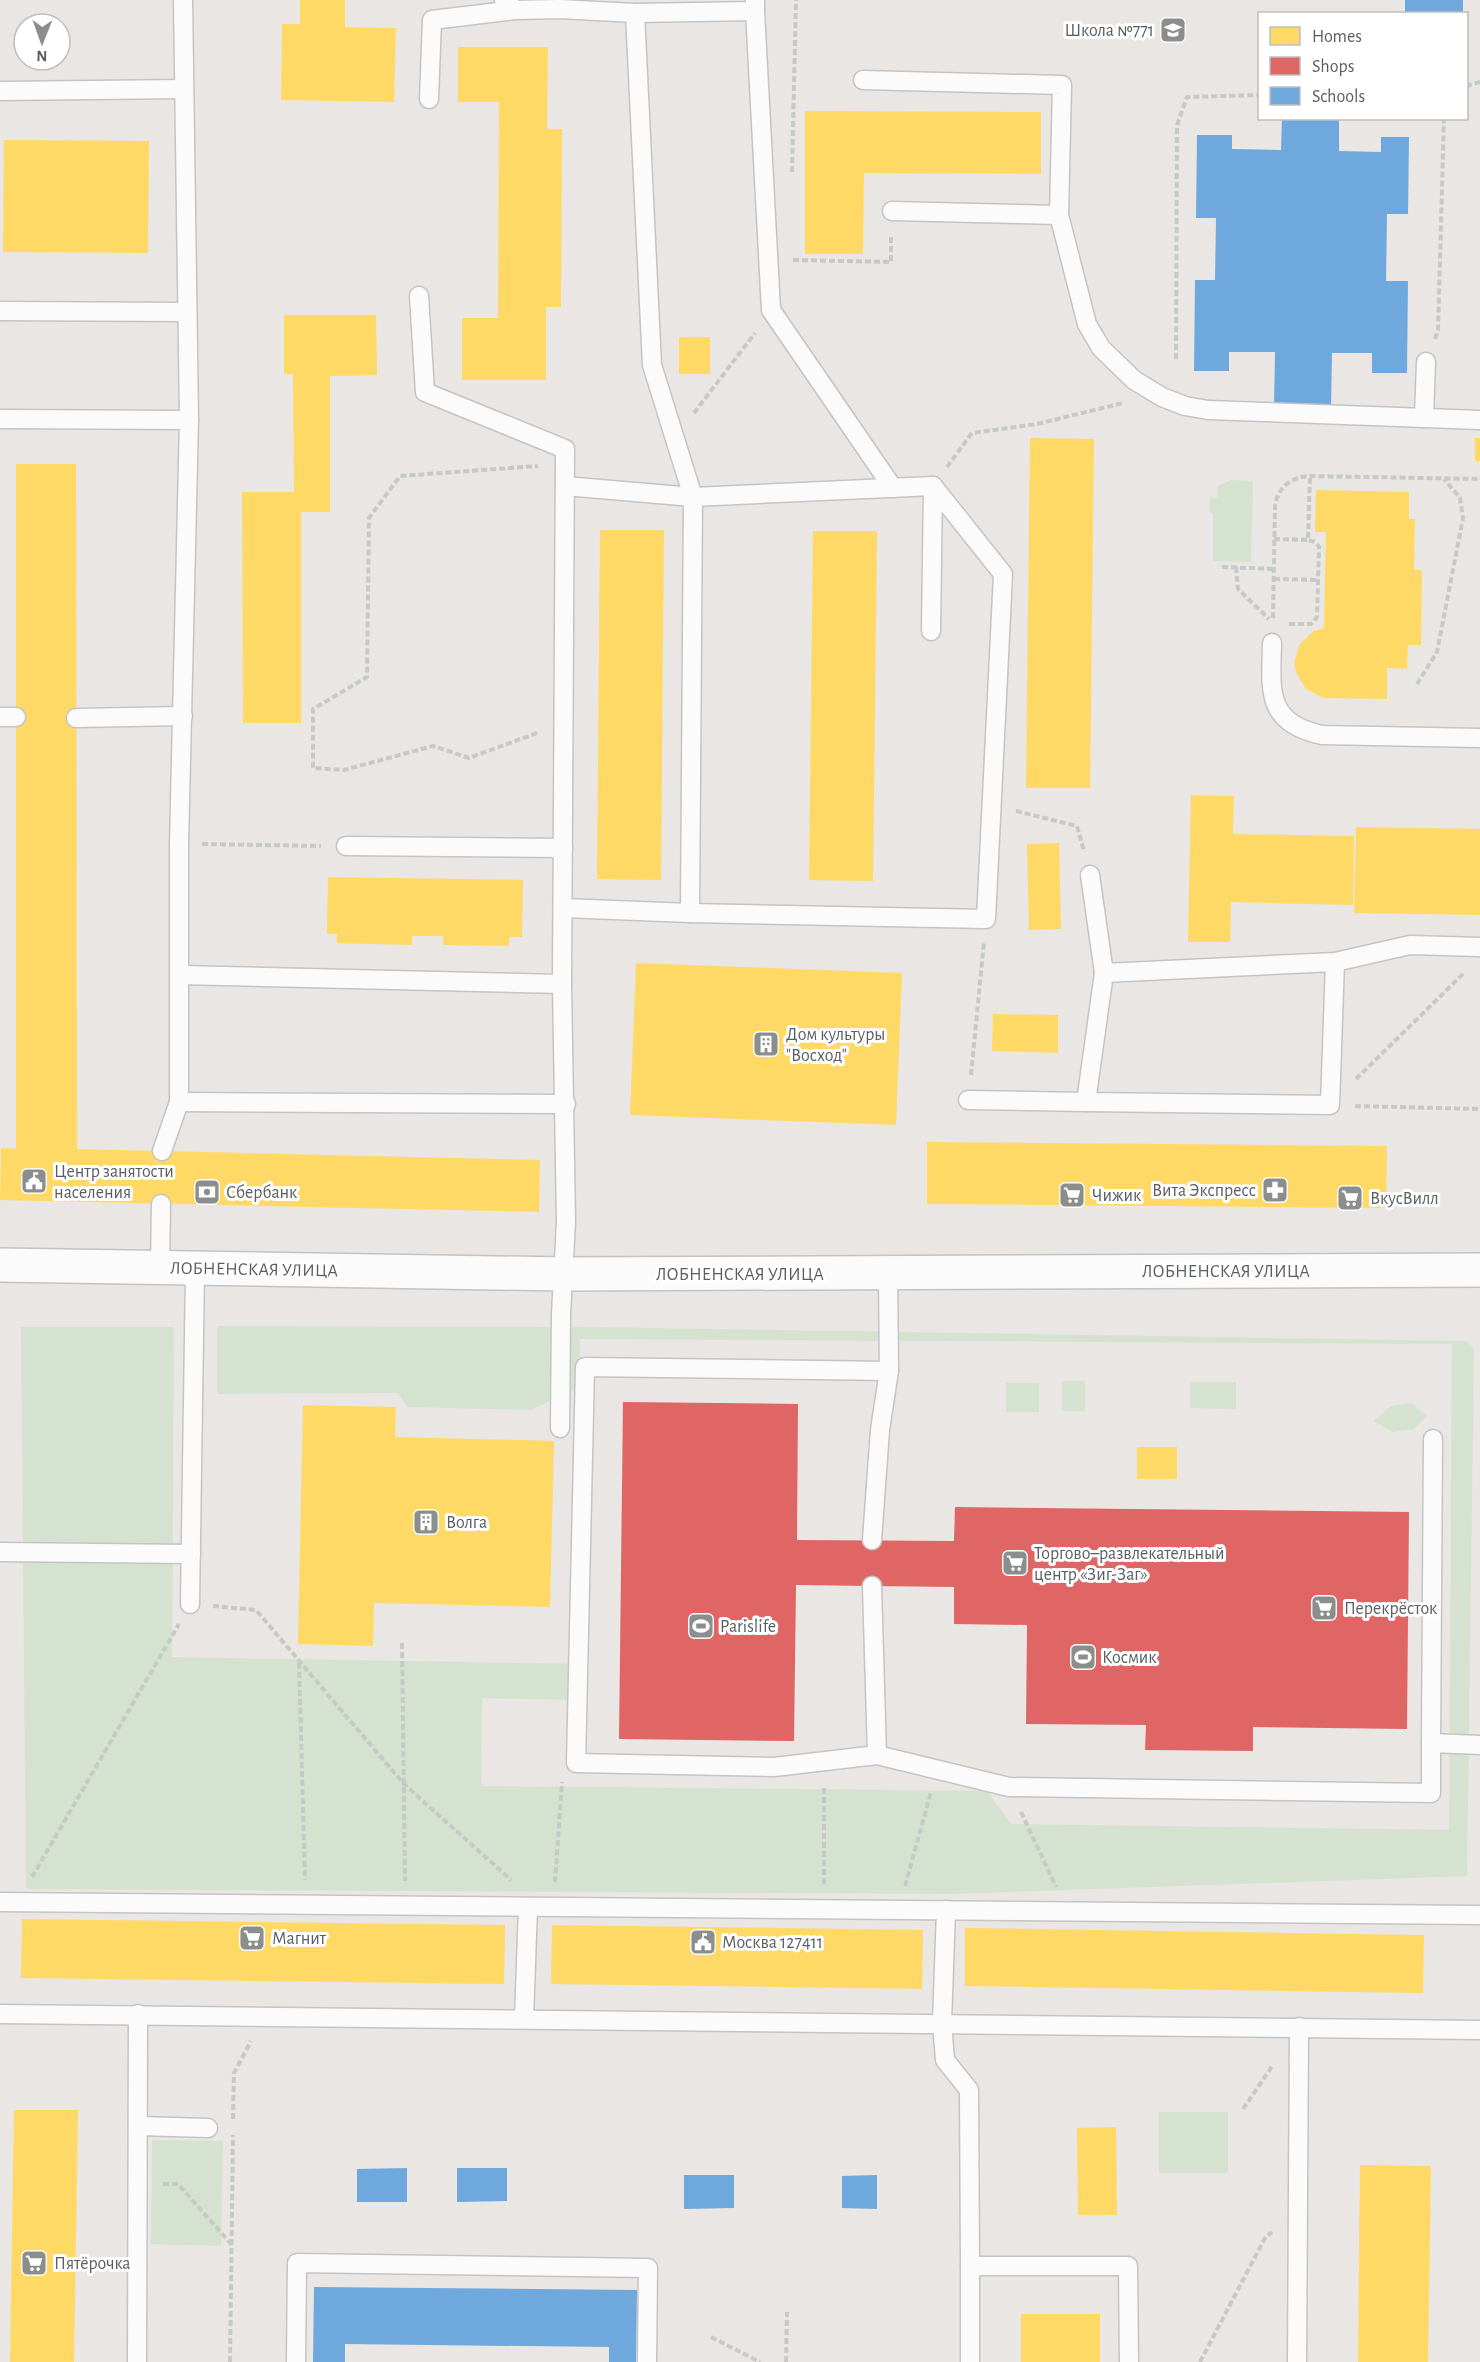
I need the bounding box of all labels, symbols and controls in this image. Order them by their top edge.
north arrow [12,12,72,72]
legend [1258,12,1468,120]
school or university icon: Школа №771 [1158,15,1188,45]
place label: Школа №771 [1064,22,1154,40]
text: Homes [1312,28,1362,46]
text: N [36,48,47,64]
text: Shops [1312,58,1354,76]
text: Schools [1312,88,1365,106]
place label: Дом культуры "Восход" [786,1026,885,1065]
building icon: Дом культуры "Восход" [751,1029,781,1059]
place label: Центр занятости населения [54,1163,174,1202]
public building icon: Центр занятости населения [19,1166,49,1196]
pharmacy icon: Вита Экспресс [1260,1175,1290,1205]
bank icon: Сбербанк [192,1177,222,1207]
supermarket icon: Чижик [1057,1180,1087,1210]
place label: Вита Экспресс [1152,1182,1256,1200]
place label: Сбербанк [226,1183,298,1202]
supermarket icon: ВкусВилл [1335,1183,1365,1213]
place label: Чижик [1092,1187,1142,1205]
place label: ВкусВилл [1370,1190,1439,1208]
street label: ЛОБНЕНСКАЯ УЛИЦА [170,1260,338,1280]
street label: ЛОБНЕНСКАЯ УЛИЦА [1142,1263,1310,1281]
street label: ЛОБНЕНСКАЯ УЛИЦА [656,1266,824,1284]
building icon: Волга [411,1507,441,1537]
place label: Волга [446,1514,487,1532]
place label: Торгово–развлекательный центр «Зиг-Заг» [1034,1545,1224,1584]
supermarket icon: Торгово–развлекательный центр «Зиг-Заг» [1000,1548,1030,1578]
supermarket icon: Перекрёсток [1309,1593,1339,1623]
place label: Перекрёсток [1344,1600,1438,1618]
sports icon: Parislife [686,1611,716,1641]
place label: Parislife [720,1618,776,1636]
sports icon: Космик [1068,1642,1098,1672]
place label: Космик [1102,1649,1157,1667]
supermarket icon: Магнит [237,1923,267,1953]
public building icon: Москва 127411 [688,1927,718,1957]
place label: Магнит [272,1930,327,1948]
place label: Москва 127411 [722,1934,823,1952]
supermarket icon: Пятёрочка [19,2248,49,2278]
place label: Пятёрочка [54,2255,131,2273]

